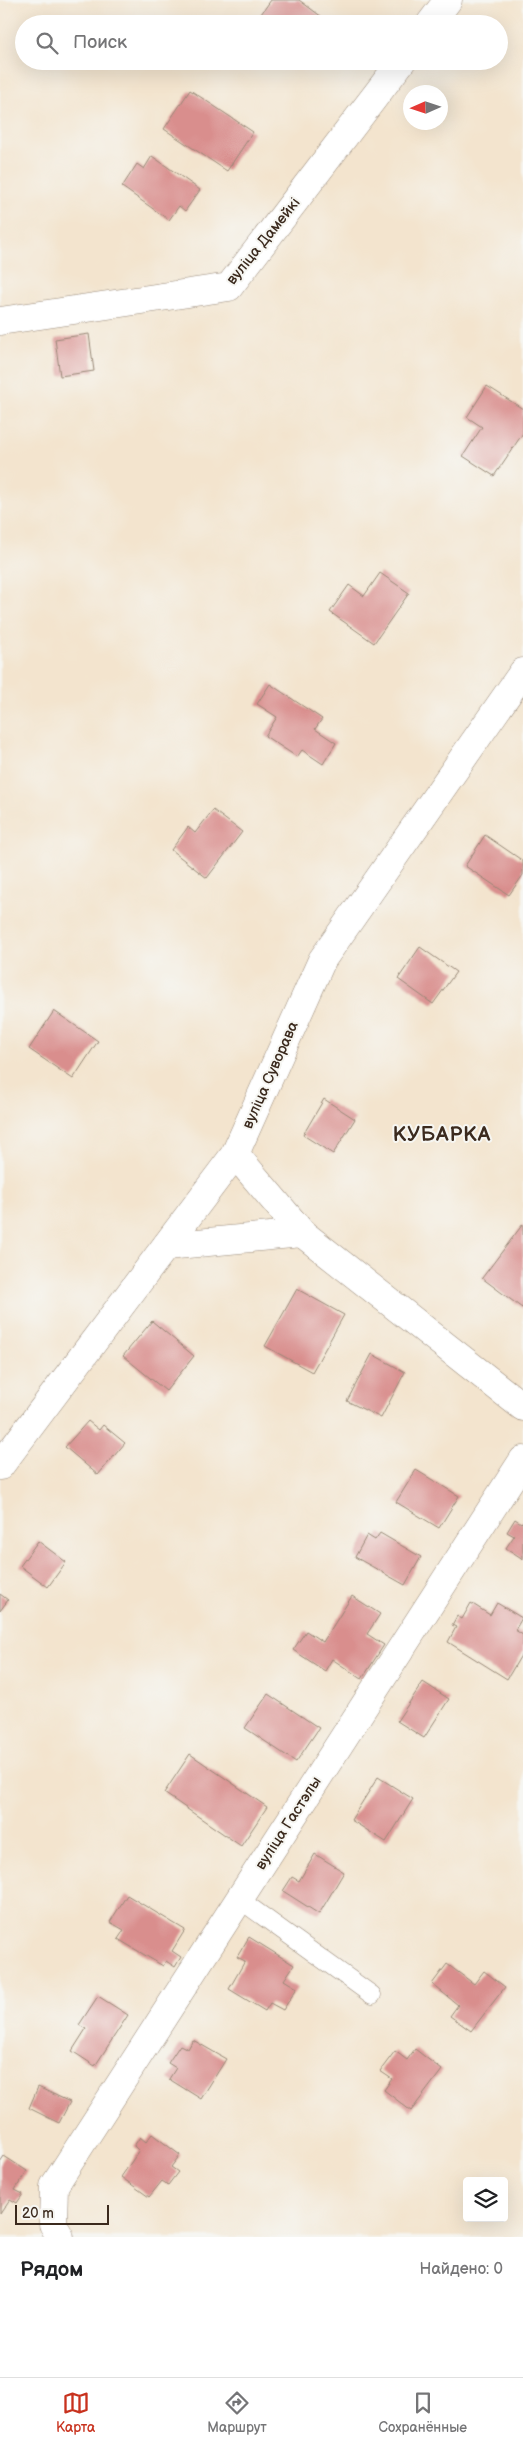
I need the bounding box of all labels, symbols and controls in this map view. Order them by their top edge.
search box [15,15,508,70]
icon: search [33,29,61,57]
text: Поиск [73,31,127,54]
north arrow [403,85,448,130]
street label: вуліца Дамейкі [222,194,304,289]
street label: вуліца Суворава [238,1018,303,1132]
district label: КУБАРКА [393,1123,491,1147]
street label: вуліца Гастэлы [251,1773,326,1873]
map controls [463,2177,508,2222]
button: layers [463,2177,508,2222]
scale bar [15,2202,109,2225]
text: 20 m [22,2205,54,2222]
text: Рядом [20,2257,83,2282]
text: Найдено: 0 [420,2260,503,2279]
tab: Карта [56,2389,95,2436]
tab: Маршрут [207,2389,267,2436]
tab: Сохранённые [379,2389,467,2436]

